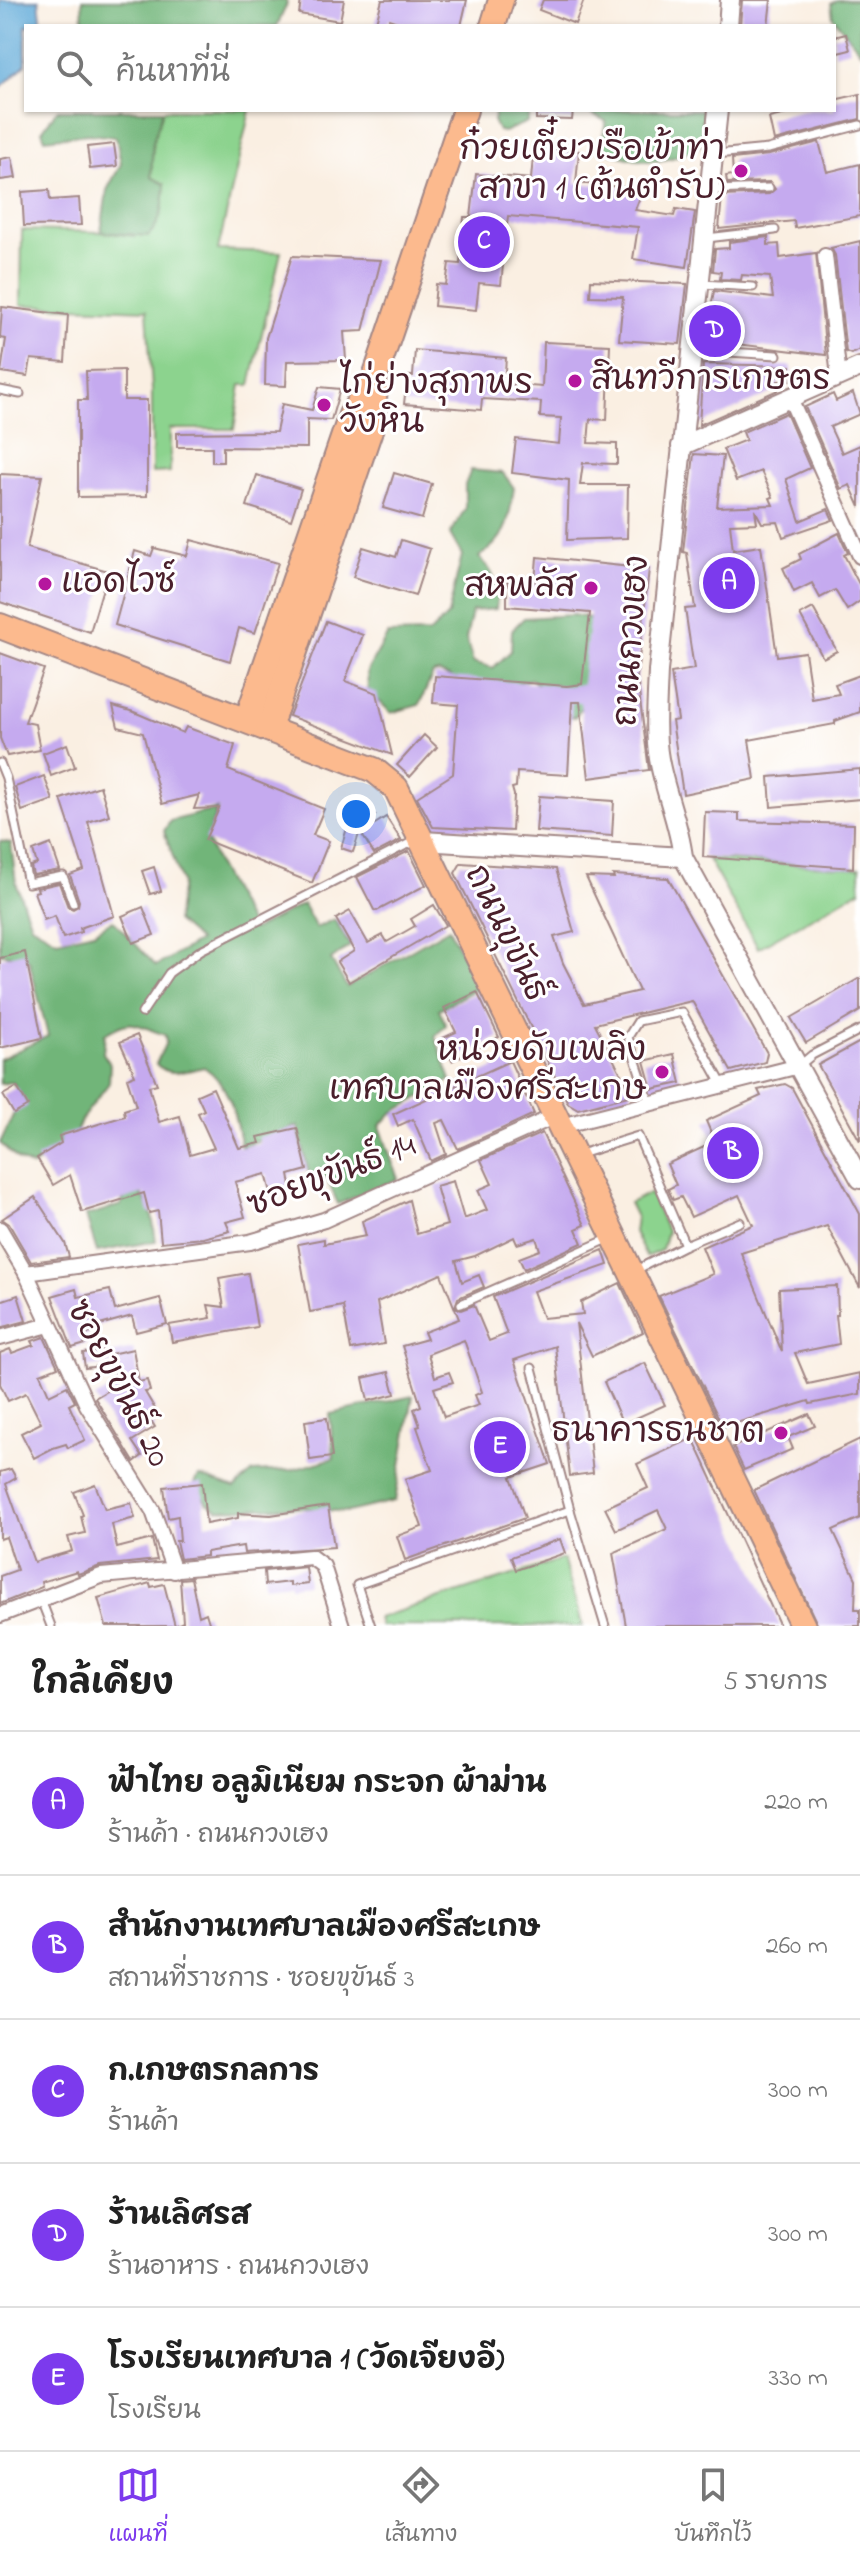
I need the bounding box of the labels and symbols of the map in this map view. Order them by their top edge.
place label: ก๋วยเตี๋ยวเรือเข้าท่า สาขา 1 (ต้นตำรับ) [459,116,725,215]
marker: ก๋วยเตี๋ยวเรือเข้าท่า สาขา 1 (ต้นตำรับ) [732,162,750,180]
pin: C [458,212,510,272]
pin: D [689,301,741,361]
place label: สินทวีการเกษตร [591,356,831,406]
place label: ไก่ย่างสุภาพร วังหิน [339,359,533,449]
marker: สินทวีการเกษตร [566,372,584,390]
marker: ไก่ย่างสุภาพร วังหิน [315,396,333,414]
pin: A [703,553,755,613]
street label: ถนนกวงเฮง [602,554,664,728]
place label: แอดไวซ์ [61,558,176,609]
place label: สหพลัส [464,563,578,613]
marker: แอดไวซ์ [36,575,54,593]
marker: สหพลัส [582,579,600,597]
your location [336,794,376,834]
street label: ถนนขุขันธ์ [450,857,560,1011]
place label: หน่วยดับเพลิง เทศบาลเมืองศรีสะเกษ [329,1027,647,1116]
marker: หน่วยดับเพลิง เทศบาลเมืองศรีสะเกษ [653,1063,671,1081]
street label: ซอยขุขันธ์ 14 [241,1122,423,1232]
pin: B [707,1123,759,1183]
street label: ซอยขุขันธ์ 20 [52,1291,182,1477]
place label: ธนาคารธนชาต [552,1408,765,1458]
pin: E [474,1417,526,1477]
marker: ธนาคารธนชาต [772,1424,790,1442]

